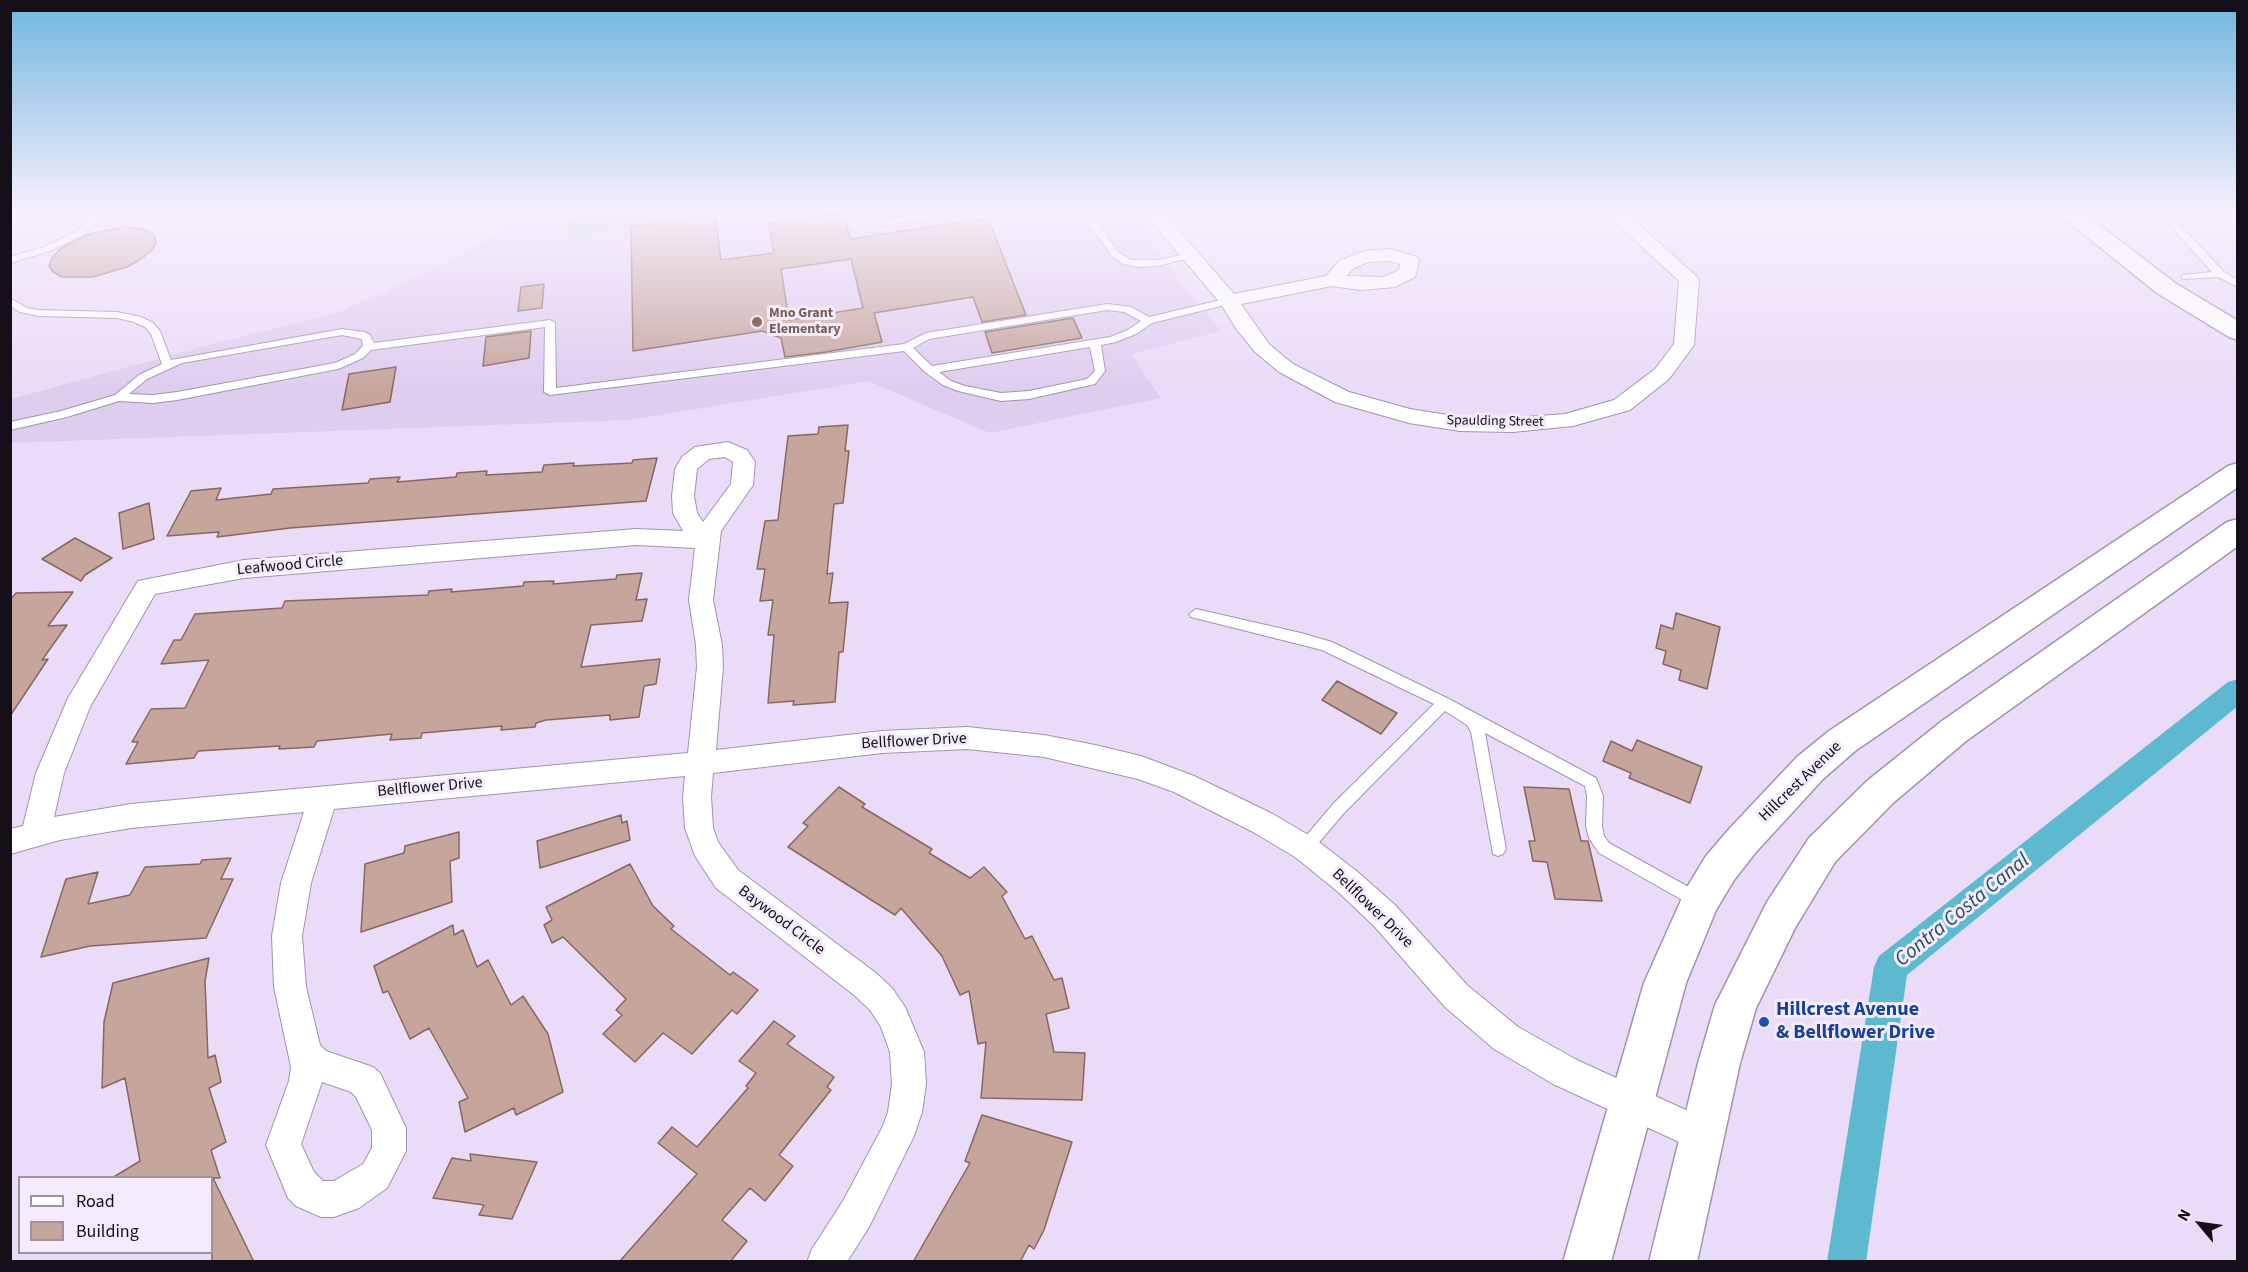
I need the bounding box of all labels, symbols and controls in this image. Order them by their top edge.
place label: Mno Grant Elementary [769,306,841,338]
marker: Mno Grant Elementary [750,315,764,329]
street label: Spaulding Street [1446,413,1544,431]
street label: Leafwood Circle [236,552,344,580]
street label: Bellflower Drive [861,730,967,754]
street label: Hillcrest Avenue [1756,738,1846,826]
street label: Bellflower Drive [377,774,483,802]
water label: Contra Costa Canal [1891,849,2035,973]
street label: Bellflower Drive [1327,865,1417,953]
street label: Baywood Circle [734,882,828,960]
place label: Hillcrest Avenue & Bellflower Drive [1776,999,1935,1046]
marker: Hillcrest Avenue & Bellflower Drive [1757,1015,1771,1029]
legend [18,1176,213,1254]
text: Road [76,1189,115,1214]
north arrow [2170,1194,2230,1254]
text: N [2172,1205,2196,1225]
text: Building [76,1219,139,1244]

